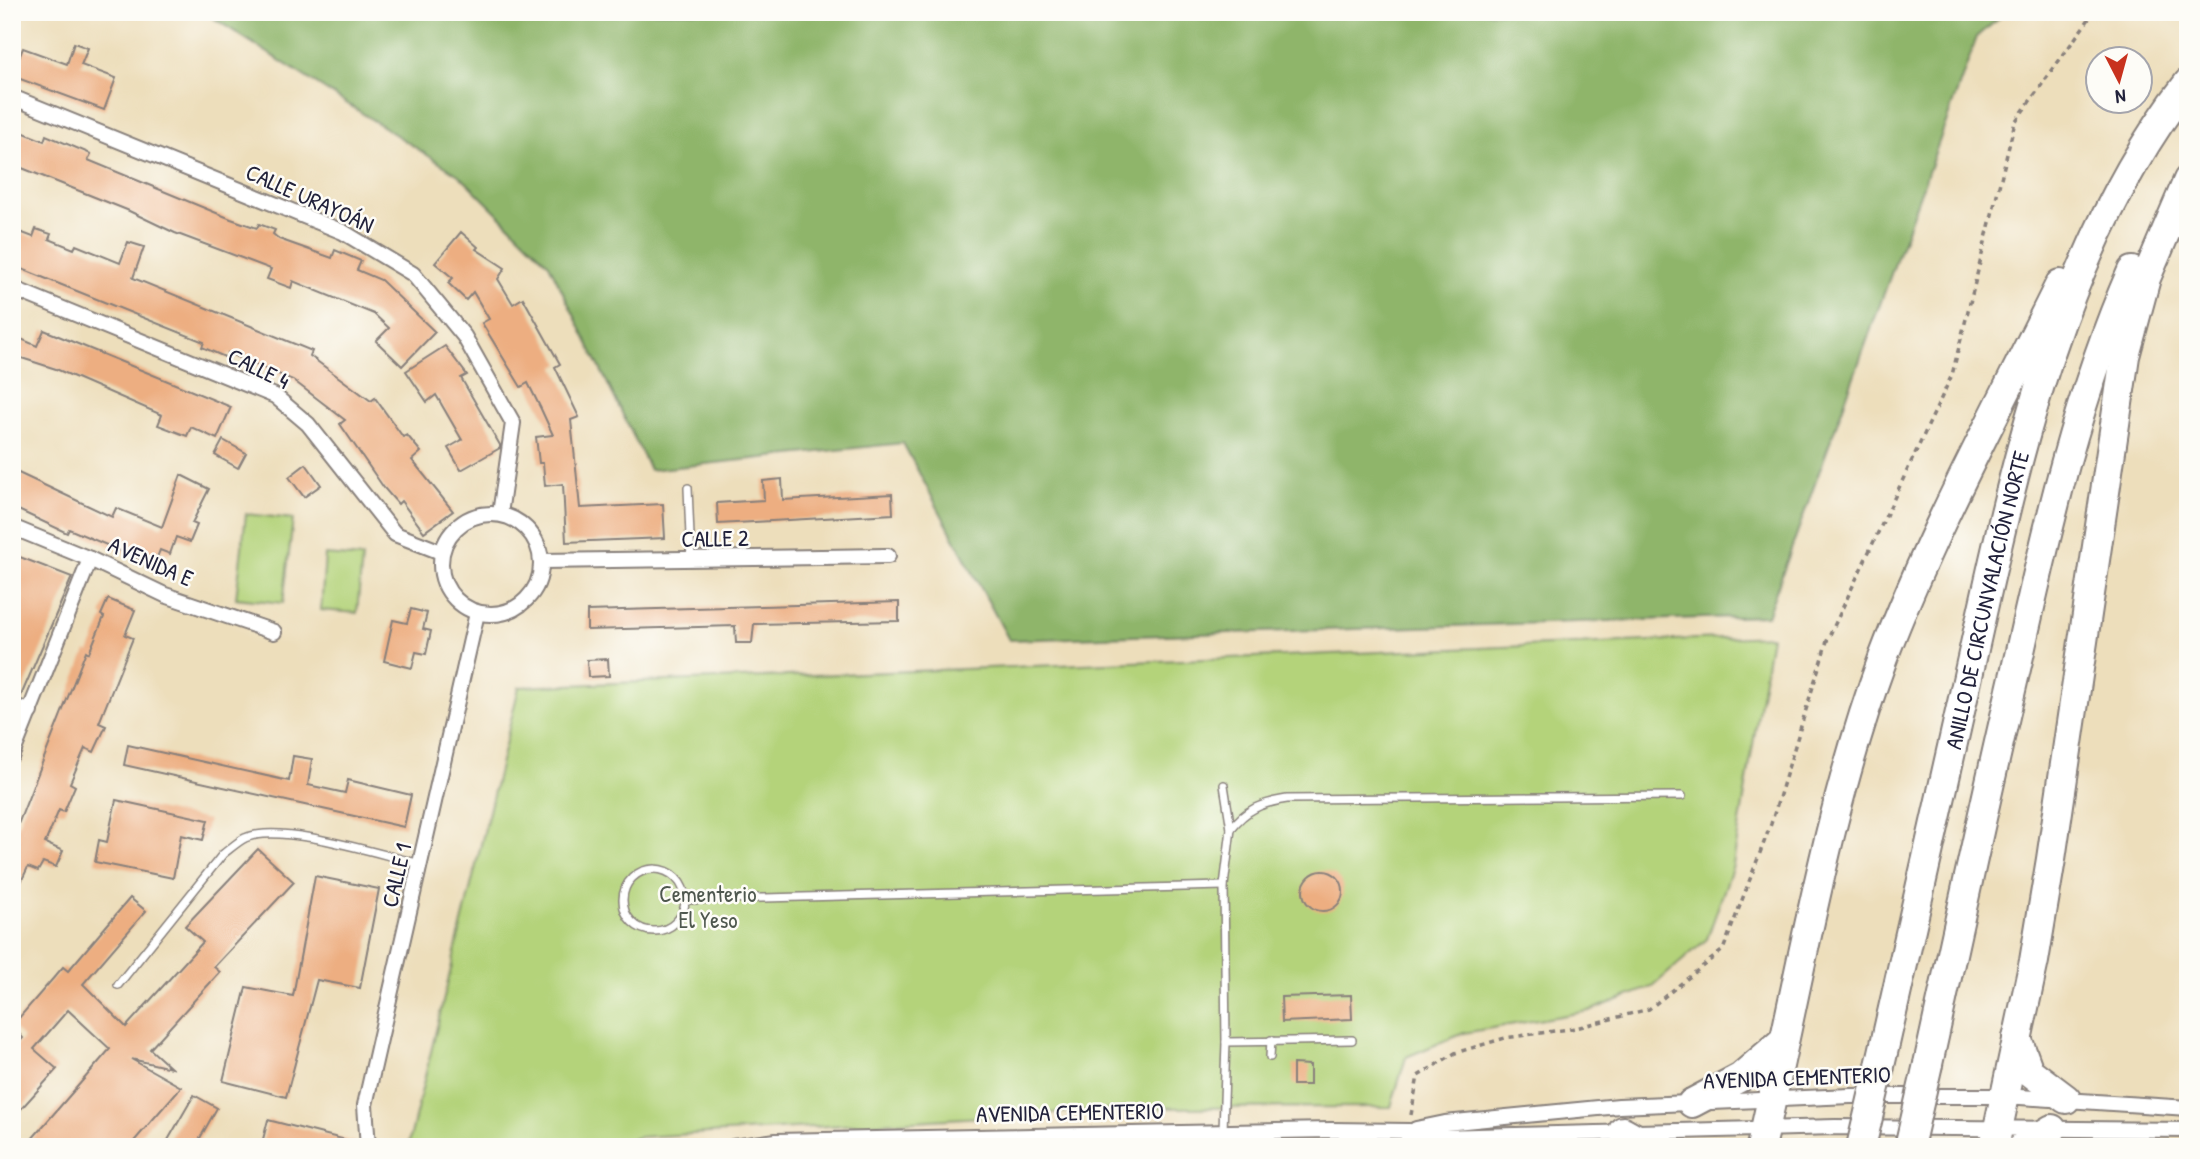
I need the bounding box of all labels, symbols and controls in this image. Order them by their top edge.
north arrow [2084,46,2154,116]
text: N [2114,83,2127,110]
street label: CALLE URAYOÁN [241,156,379,240]
street label: CALLE 4 [223,340,295,396]
street label: ANILLO DE CIRCUNVALACIÓN NORTE [1937,447,2036,752]
street label: CALLE 2 [681,522,749,554]
street label: AVENIDA E [104,529,198,593]
street label: CALLE 1 [374,840,418,910]
park label: Cementerio El Yeso [659,878,757,935]
street label: AVENIDA CEMENTERIO [1703,1058,1891,1096]
street label: AVENIDA CEMENTERIO [976,1095,1164,1129]

